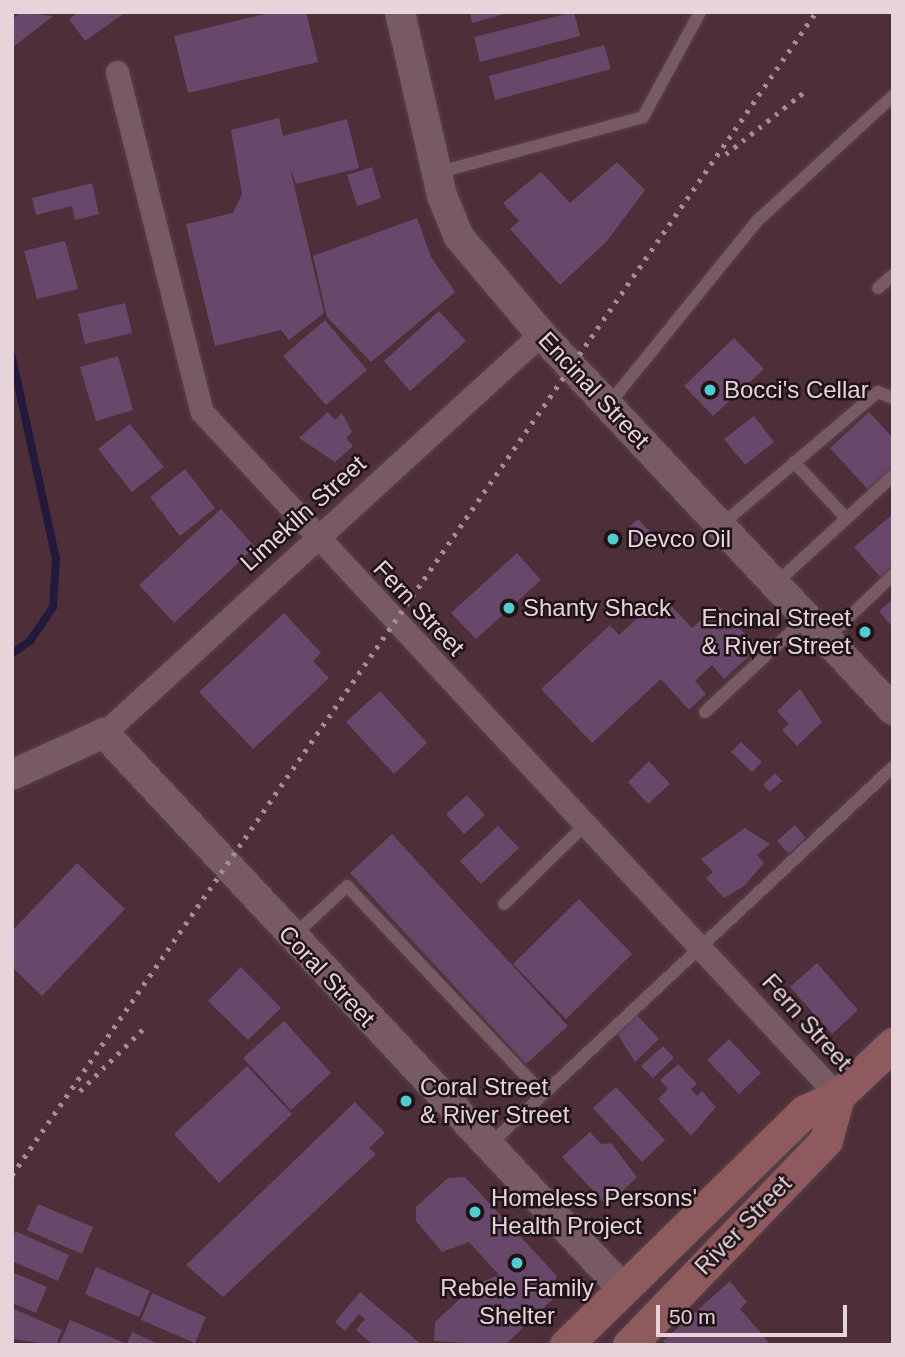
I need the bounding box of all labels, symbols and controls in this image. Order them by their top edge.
street label: Encinal Street [533,326,655,454]
place label: Bocci's Cellar [724,376,869,404]
marker: Bocci's Cellar [702,382,718,398]
street label: Limekiln Street [234,449,372,577]
place label: Devco Oil [627,525,731,553]
marker: Devco Oil [605,531,621,547]
street label: Fern Street [368,554,470,662]
place label: Shanty Shack [523,594,671,622]
marker: Shanty Shack [501,600,517,616]
place label: Encinal Street & River Street [702,604,851,660]
marker: Encinal Street & River Street [857,624,873,640]
street label: Coral Street [273,919,381,1033]
street label: Fern Street [756,968,858,1076]
place label: Coral Street & River Street [420,1073,569,1129]
marker: Coral Street & River Street [398,1093,414,1109]
street label: River Street [689,1169,797,1281]
place label: Homeless Persons' Health Project [491,1184,697,1240]
marker: Homeless Persons' Health Project [465,1202,485,1222]
marker: Rebele Family Shelter [509,1255,525,1271]
place label: Rebele Family Shelter [440,1274,594,1330]
scale bar [660,1290,851,1334]
text: 50 m [669,1305,716,1328]

